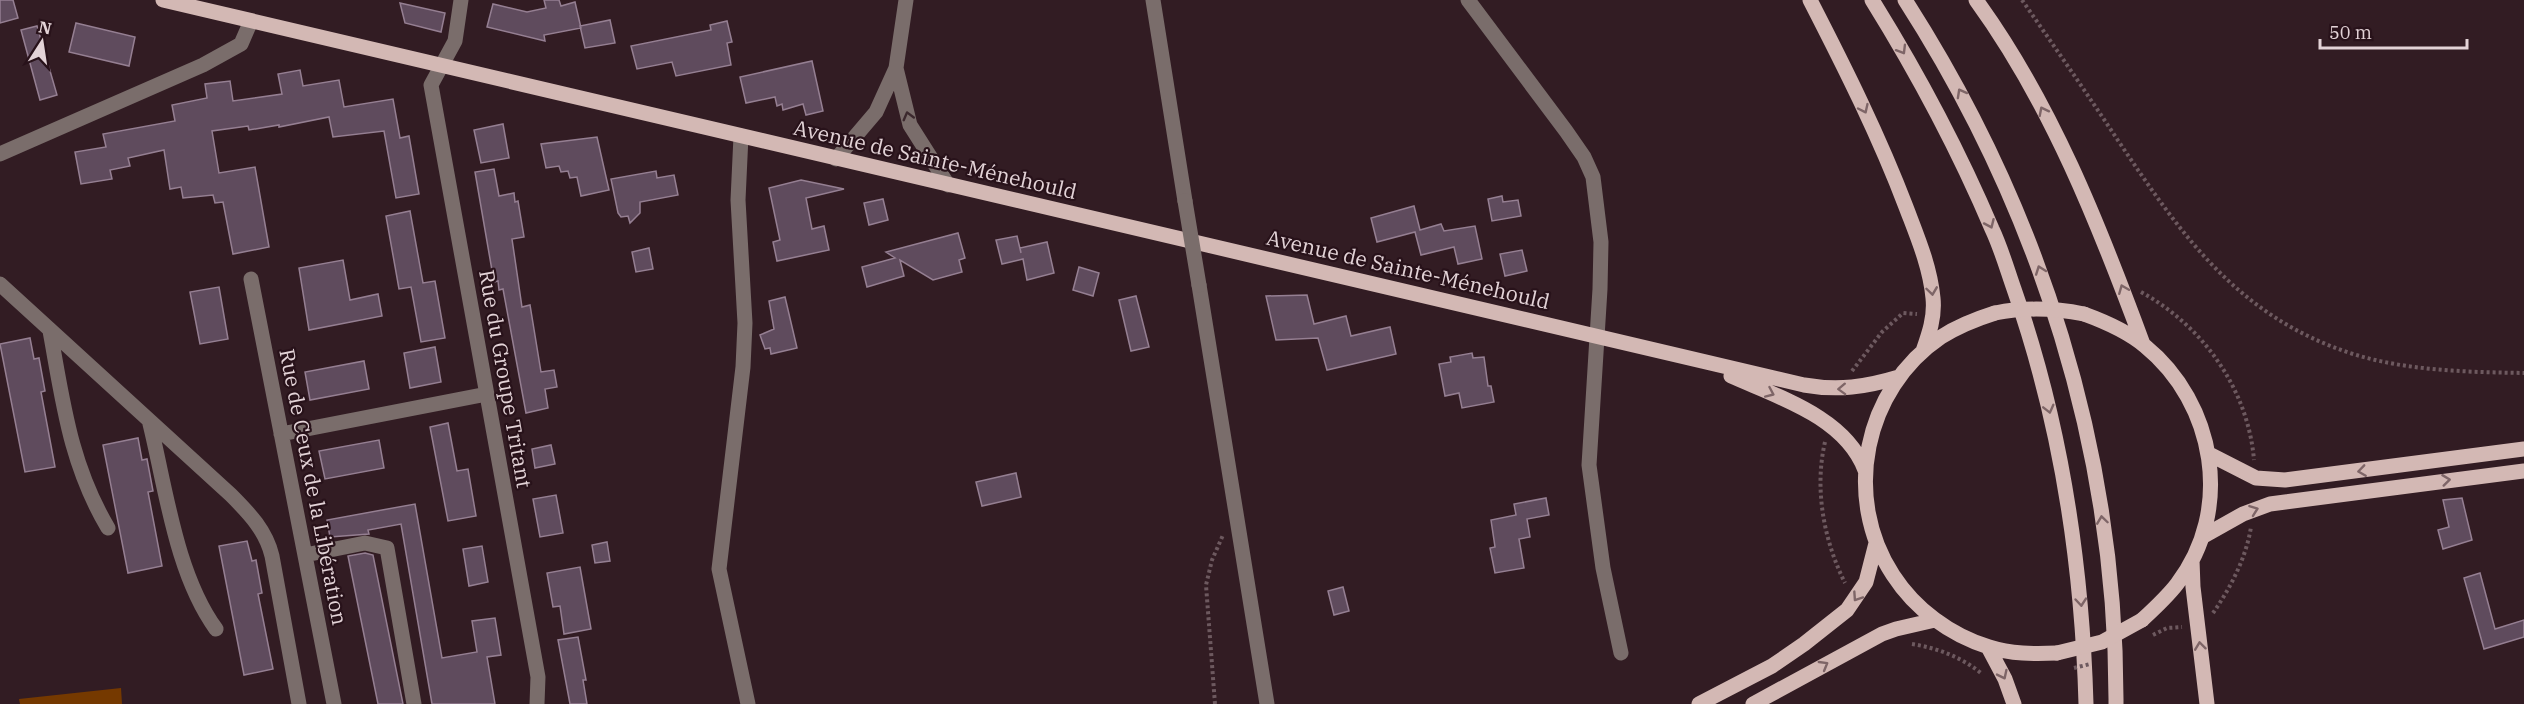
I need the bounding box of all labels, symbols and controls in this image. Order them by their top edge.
north arrow [12,12,72,72]
scale bar [2320,12,2467,50]
text: N [37,16,53,38]
text: 50 m [2329,21,2372,44]
one-way arrow [1895,44,1907,54]
one-way arrow [1957,88,1968,99]
one-way arrow [1857,102,1869,113]
one-way arrow [2039,107,2051,118]
one-way arrow [903,111,916,121]
street label: Avenue de Sainte-Ménehould [791,113,1080,205]
one-way arrow [1982,217,1994,228]
street label: Avenue de Sainte-Ménehould [1264,223,1553,315]
one-way arrow [2035,266,2047,277]
street label: Rue du Groupe Tritant [473,267,539,490]
one-way arrow [2118,285,2130,296]
one-way arrow [1925,287,1938,296]
street label: Rue de Ceux de la Libération [273,346,355,627]
one-way arrow [1838,382,1847,395]
one-way arrow [1764,386,1775,398]
one-way arrow [2042,404,2055,414]
one-way arrow [2357,465,2367,477]
one-way arrow [2442,474,2451,487]
one-way arrow [2248,504,2259,517]
one-way arrow [2097,516,2109,525]
one-way arrow [1853,590,1864,601]
one-way arrow [2074,597,2087,606]
one-way arrow [2194,641,2206,650]
one-way arrow [1818,661,1829,673]
one-way arrow [1995,668,2007,679]

